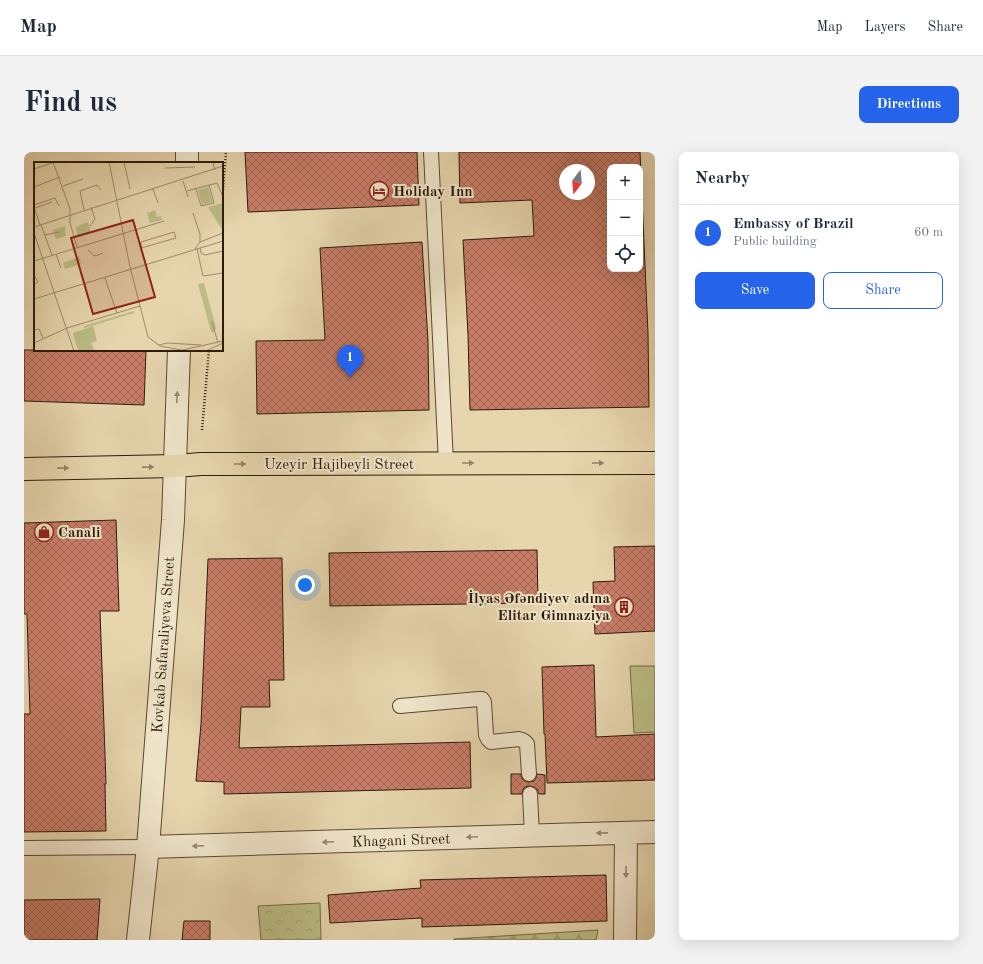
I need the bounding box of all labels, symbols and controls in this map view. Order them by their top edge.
text: Map [20,18,57,37]
text: Map [817,20,843,34]
text: Layers [865,20,906,34]
text: Share [928,20,963,34]
button: Directions [859,86,959,123]
text: Find us [24,90,117,118]
inset map [34,162,223,351]
north arrow [559,164,595,200]
map controls [607,164,643,272]
button: + [607,164,643,200]
text: Nearby [695,170,750,187]
hotel icon: Holiday Inn [368,180,390,202]
place label: Holiday Inn [393,185,473,200]
button: − [607,200,643,236]
text: Embassy of Brazil [733,217,854,232]
text: 1 [704,226,712,239]
text: 60 m [914,226,943,239]
text: Public building [733,235,817,248]
button: locate [607,236,643,272]
button: Save [695,272,815,309]
button: Share [823,272,943,309]
pin: 1 [337,345,363,378]
one-way arrow [174,390,180,403]
street label: Uzeyir Hajibeyli Street [264,458,414,473]
one-way arrow [462,460,475,466]
one-way arrow [592,460,605,466]
one-way arrow [234,461,247,467]
one-way arrow [142,464,155,470]
one-way arrow [57,465,70,471]
shop icon: Canali [33,521,55,543]
place label: Canali [58,526,101,541]
street label: Kovkab Safaraliyeva Street [151,556,178,734]
your location [295,575,315,595]
place label: İlyas Əfəndiyev adına Elitar Gimnaziya [467,590,610,624]
building icon: İlyas Əfəndiyev adına Elitar Gimnaziya [613,596,635,618]
one-way arrow [596,830,608,837]
street label: Khagani Street [352,832,451,851]
one-way arrow [466,834,478,841]
one-way arrow [321,839,334,845]
one-way arrow [191,843,204,849]
one-way arrow [622,866,629,878]

